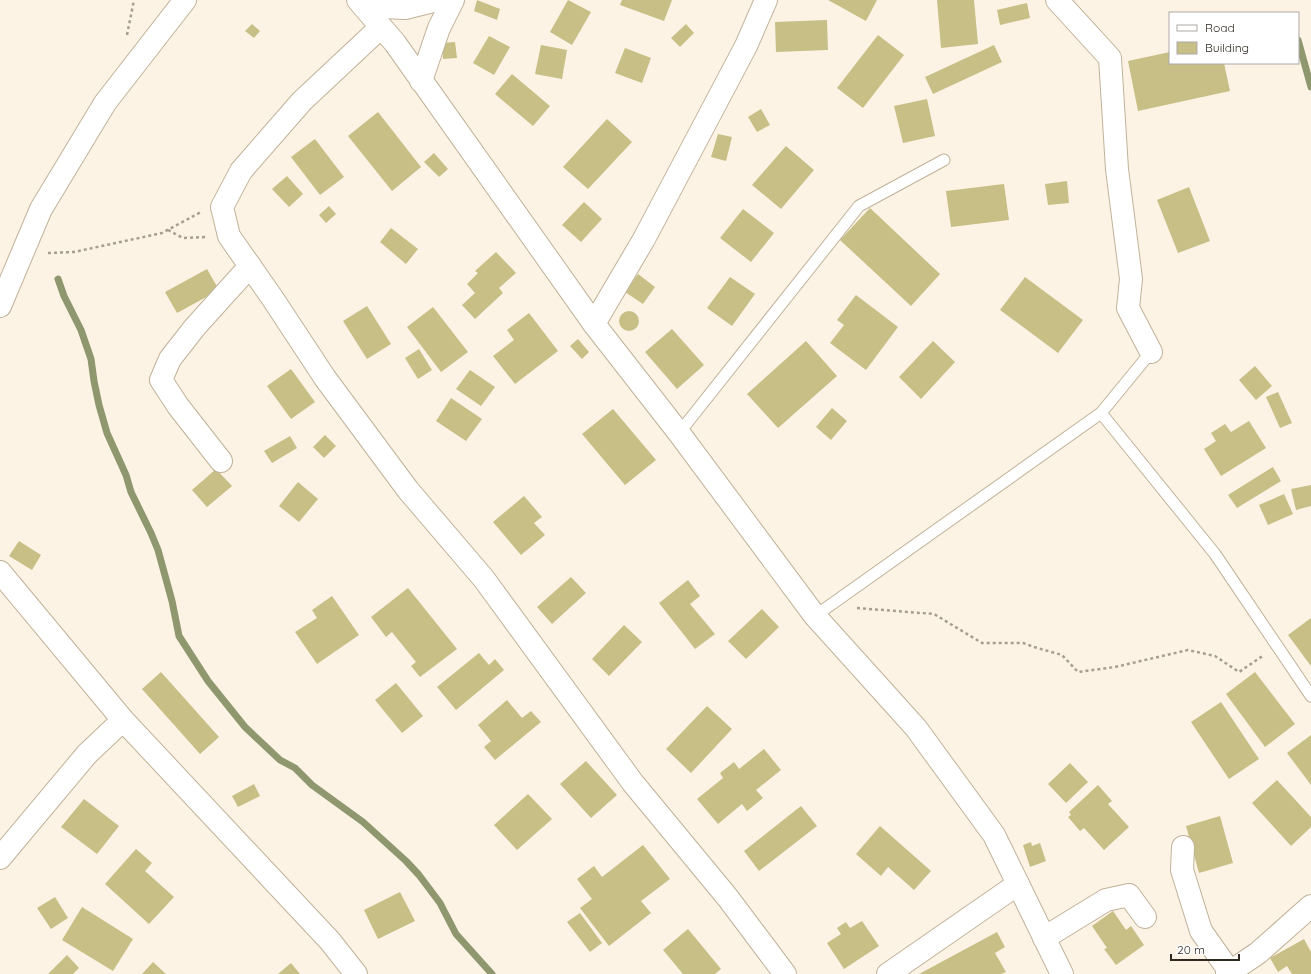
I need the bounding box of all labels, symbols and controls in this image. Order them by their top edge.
legend [1169,12,1299,64]
text: Road [1205,20,1235,35]
text: Building [1205,40,1249,55]
scale bar [1171,936,1239,962]
text: 20 m [1177,942,1205,957]

